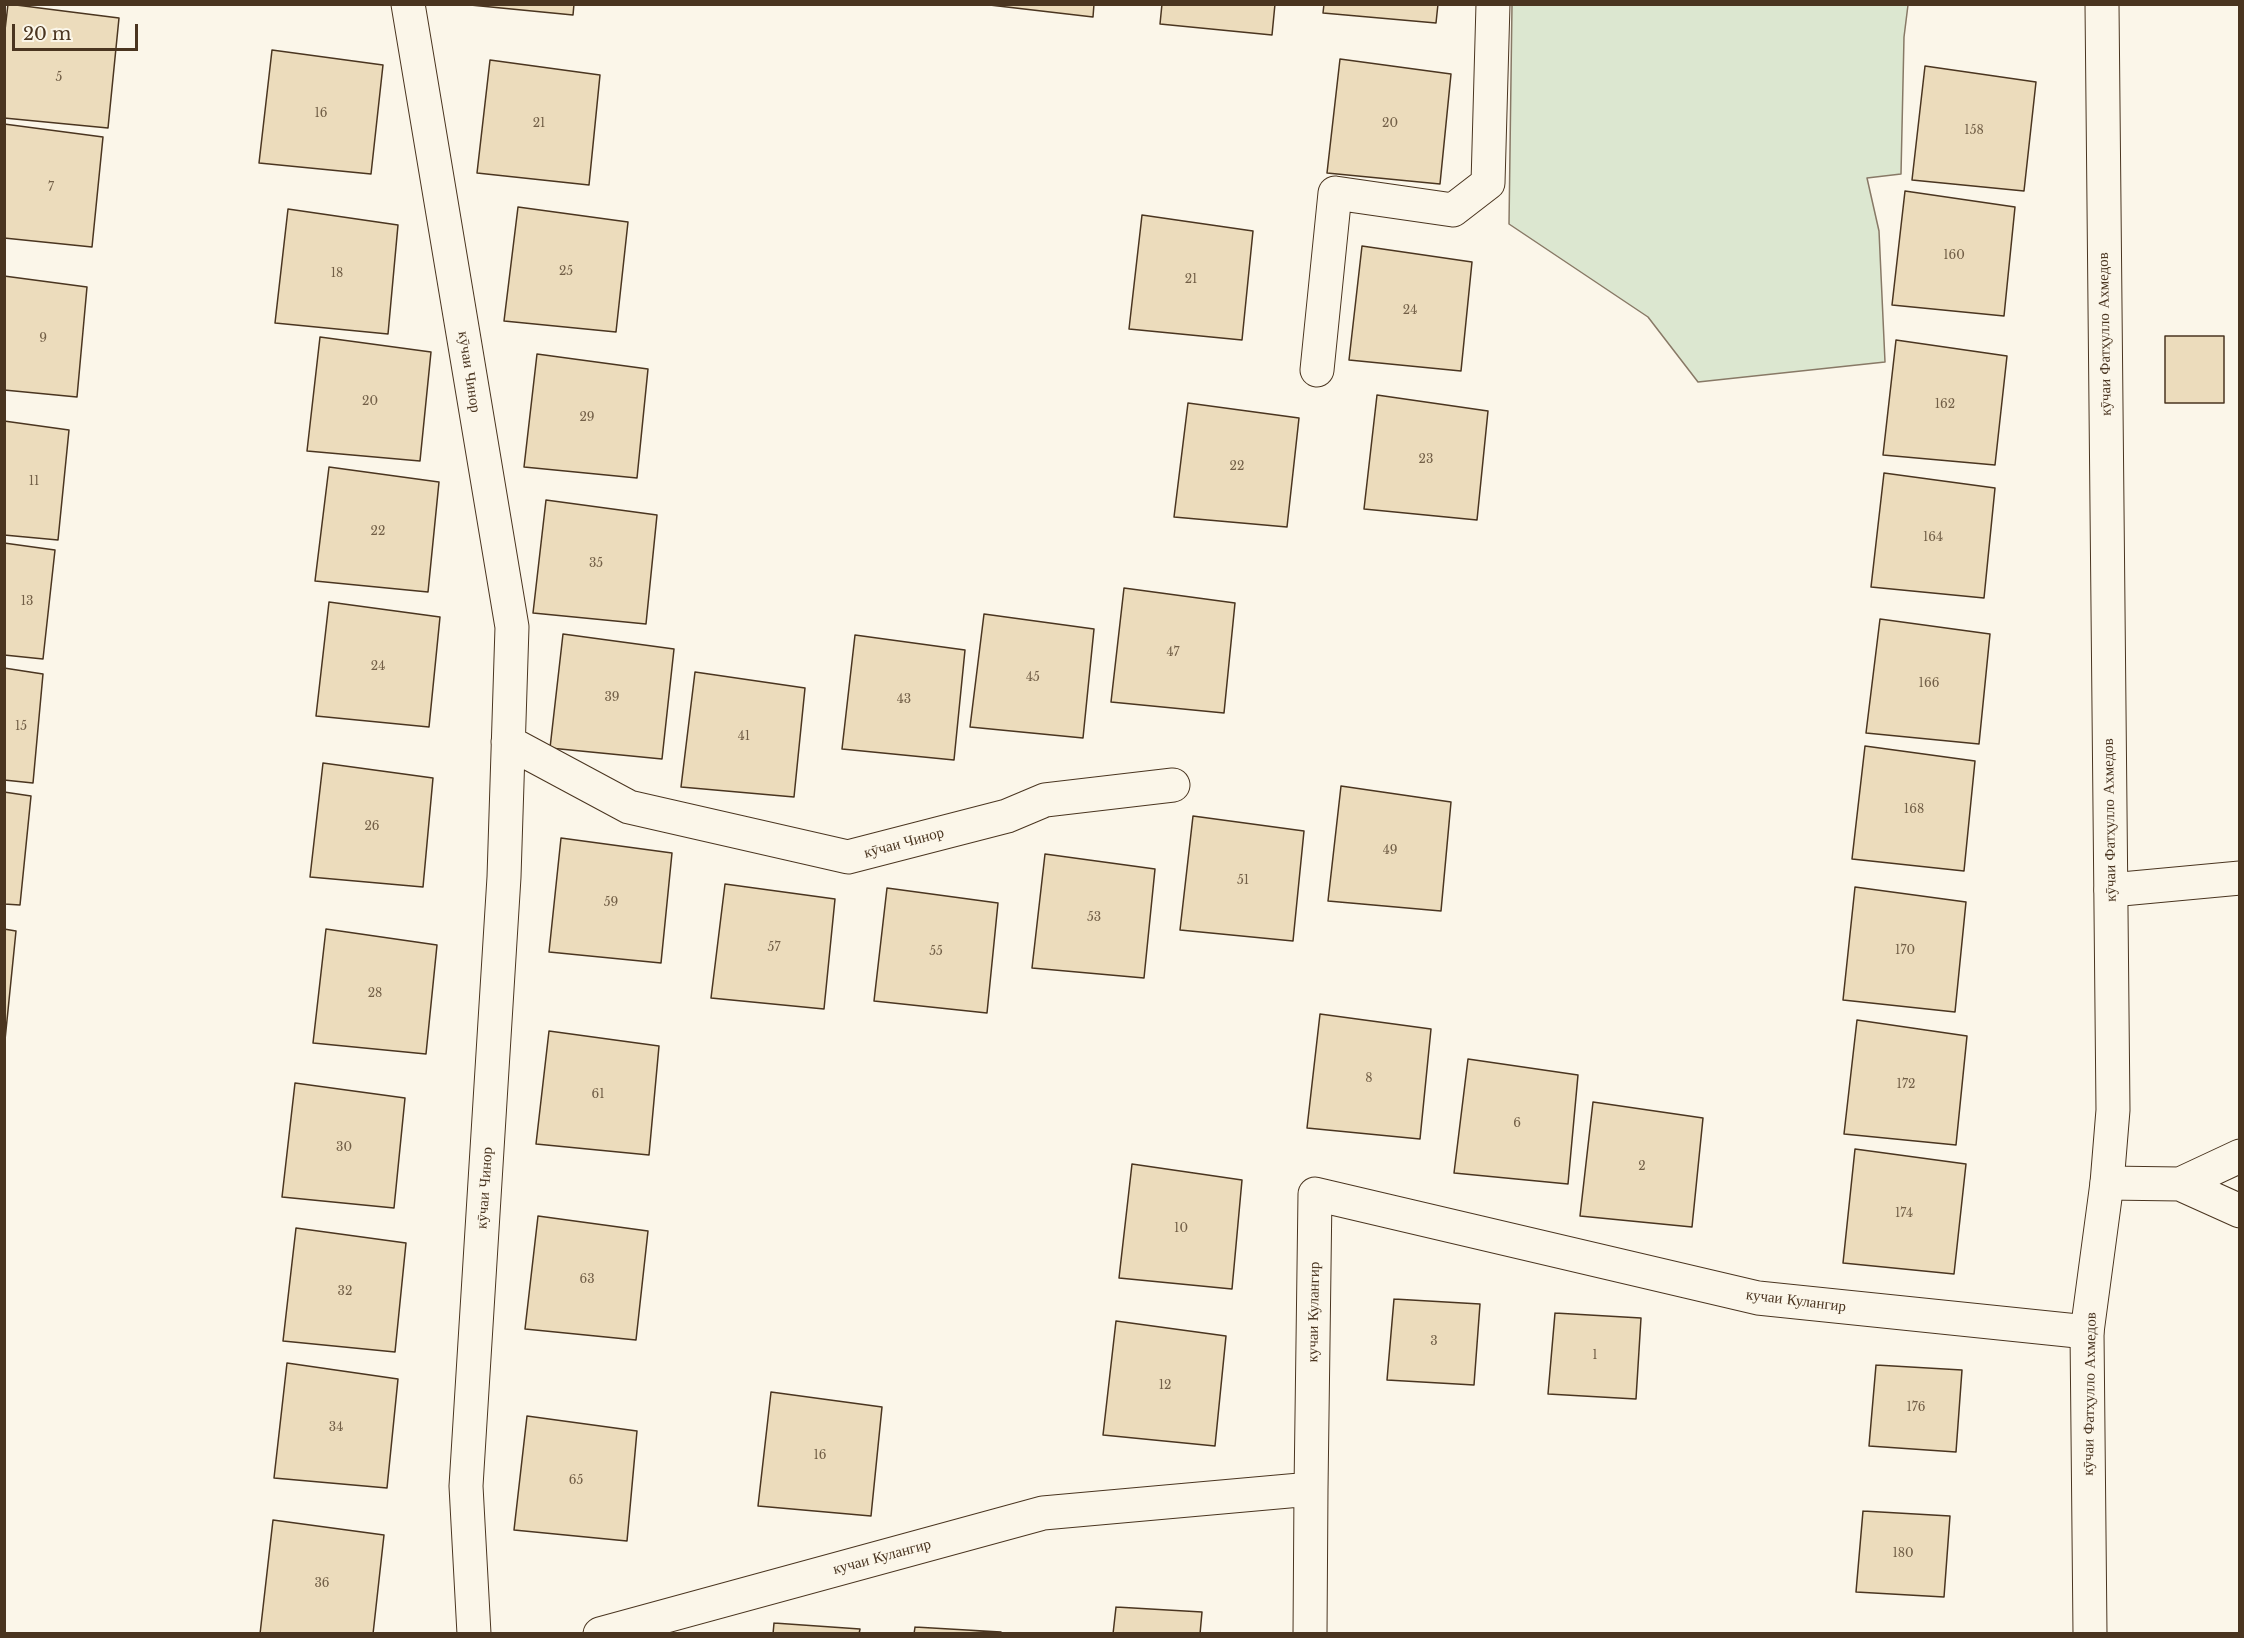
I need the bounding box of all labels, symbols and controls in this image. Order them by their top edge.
scale bar [15,12,141,50]
text: 20 m [23,23,71,45]
house number: 5 [56,71,62,85]
house number: 16 [314,107,328,121]
house number: 21 [533,117,545,131]
house number: 20 [1382,117,1398,131]
house number: 158 [1964,124,1984,138]
house number: 7 [48,181,54,195]
house number: 160 [1943,249,1965,263]
street label: кӯчаи Фатҳулло Ахмедов [2095,252,2115,416]
house number: 25 [559,265,573,279]
house number: 18 [331,267,343,281]
house number: 21 [1185,273,1197,287]
house number: 24 [1403,304,1417,318]
street label: кӯчаи Чинор [454,330,484,414]
house number: 9 [39,332,47,346]
house number: 20 [362,395,378,409]
house number: 162 [1935,398,1955,412]
house number: 29 [579,411,595,425]
house number: 23 [1419,453,1433,467]
house number: 22 [1230,460,1244,474]
house number: 11 [29,475,39,489]
house number: 22 [371,525,385,539]
house number: 164 [1923,531,1943,545]
house number: 35 [589,557,603,571]
house number: 13 [21,595,33,609]
house number: 47 [1166,646,1180,660]
house number: 24 [371,660,385,674]
house number: 45 [1026,671,1040,685]
house number: 166 [1919,677,1939,691]
house number: 39 [604,691,620,705]
house number: 43 [897,693,911,707]
house number: 15 [15,720,27,734]
house number: 41 [738,730,750,744]
street label: кӯчаи Фатҳулло Ахмедов [2100,738,2120,902]
house number: 168 [1904,803,1924,817]
house number: 26 [364,820,380,834]
street label: кӯчаи Чинор [862,824,946,862]
house number: 49 [1383,844,1397,858]
house number: 51 [1237,874,1249,888]
house number: 59 [604,896,618,910]
house number: 53 [1087,911,1101,925]
house number: 57 [768,941,780,955]
house number: 170 [1895,944,1915,958]
house number: 55 [929,945,943,959]
house number: 28 [368,987,382,1001]
house number: 8 [1365,1072,1373,1086]
house number: 172 [1897,1078,1915,1092]
house number: 61 [591,1088,605,1102]
house number: 6 [1513,1117,1521,1131]
house number: 30 [336,1141,352,1155]
street label: кӯчаи Чинор [473,1146,497,1230]
house number: 2 [1638,1160,1646,1174]
house number: 174 [1895,1207,1913,1221]
house number: 10 [1174,1222,1188,1236]
street label: кучаи Кулангир [1304,1262,1324,1362]
house number: 63 [579,1273,595,1287]
house number: 32 [338,1285,352,1299]
street label: кучаи Кулангир [1745,1286,1847,1316]
street label: кӯчаи Фатҳулло Ахмедов [2080,1312,2100,1476]
house number: 3 [1430,1335,1438,1349]
house number: 1 [1592,1349,1598,1363]
house number: 12 [1159,1379,1171,1393]
house number: 176 [1906,1401,1926,1415]
house number: 34 [329,1421,343,1435]
house number: 16 [813,1449,827,1463]
house number: 65 [569,1474,583,1488]
street label: кучаи Кулангир [831,1535,933,1579]
house number: 180 [1892,1547,1914,1561]
house number: 36 [314,1577,330,1591]

